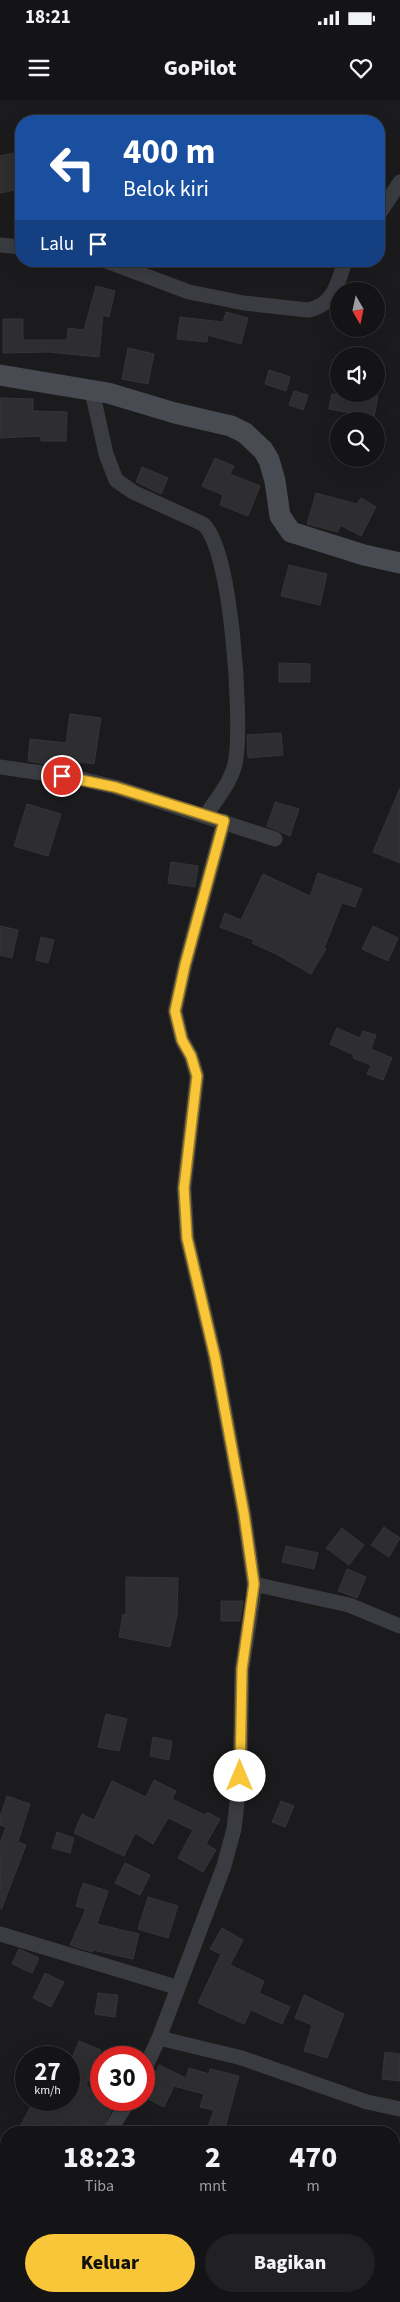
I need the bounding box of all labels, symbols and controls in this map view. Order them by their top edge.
text: 18:21 [25,4,71,31]
text: GoPilot [164,52,236,84]
icon: menu [25,54,53,82]
icon: heart [347,54,375,82]
text: 400 m [123,127,215,177]
icon: left [40,135,105,200]
text: Belok kiri [123,173,209,205]
icon: arrive [84,230,112,258]
text: Lalu [40,231,74,258]
north arrow [330,282,385,338]
map controls [330,282,385,467]
button: sound [330,347,385,402]
button: search [330,412,385,467]
pin [41,755,83,797]
icon: arrive [48,762,76,790]
position arrow [213,1749,265,1801]
speed limit sign: 30 [90,2046,155,2111]
text: 27 [34,2054,61,2090]
text: km/h [34,2082,61,2099]
text: 18:23 [63,2136,136,2179]
text: 2 [205,2136,221,2179]
text: 470 [289,2136,337,2179]
text: Tiba [85,2175,114,2197]
text: mnt [199,2175,226,2197]
text: m [307,2175,320,2197]
button: Keluar [25,2234,195,2292]
button: Bagikan [205,2234,375,2292]

